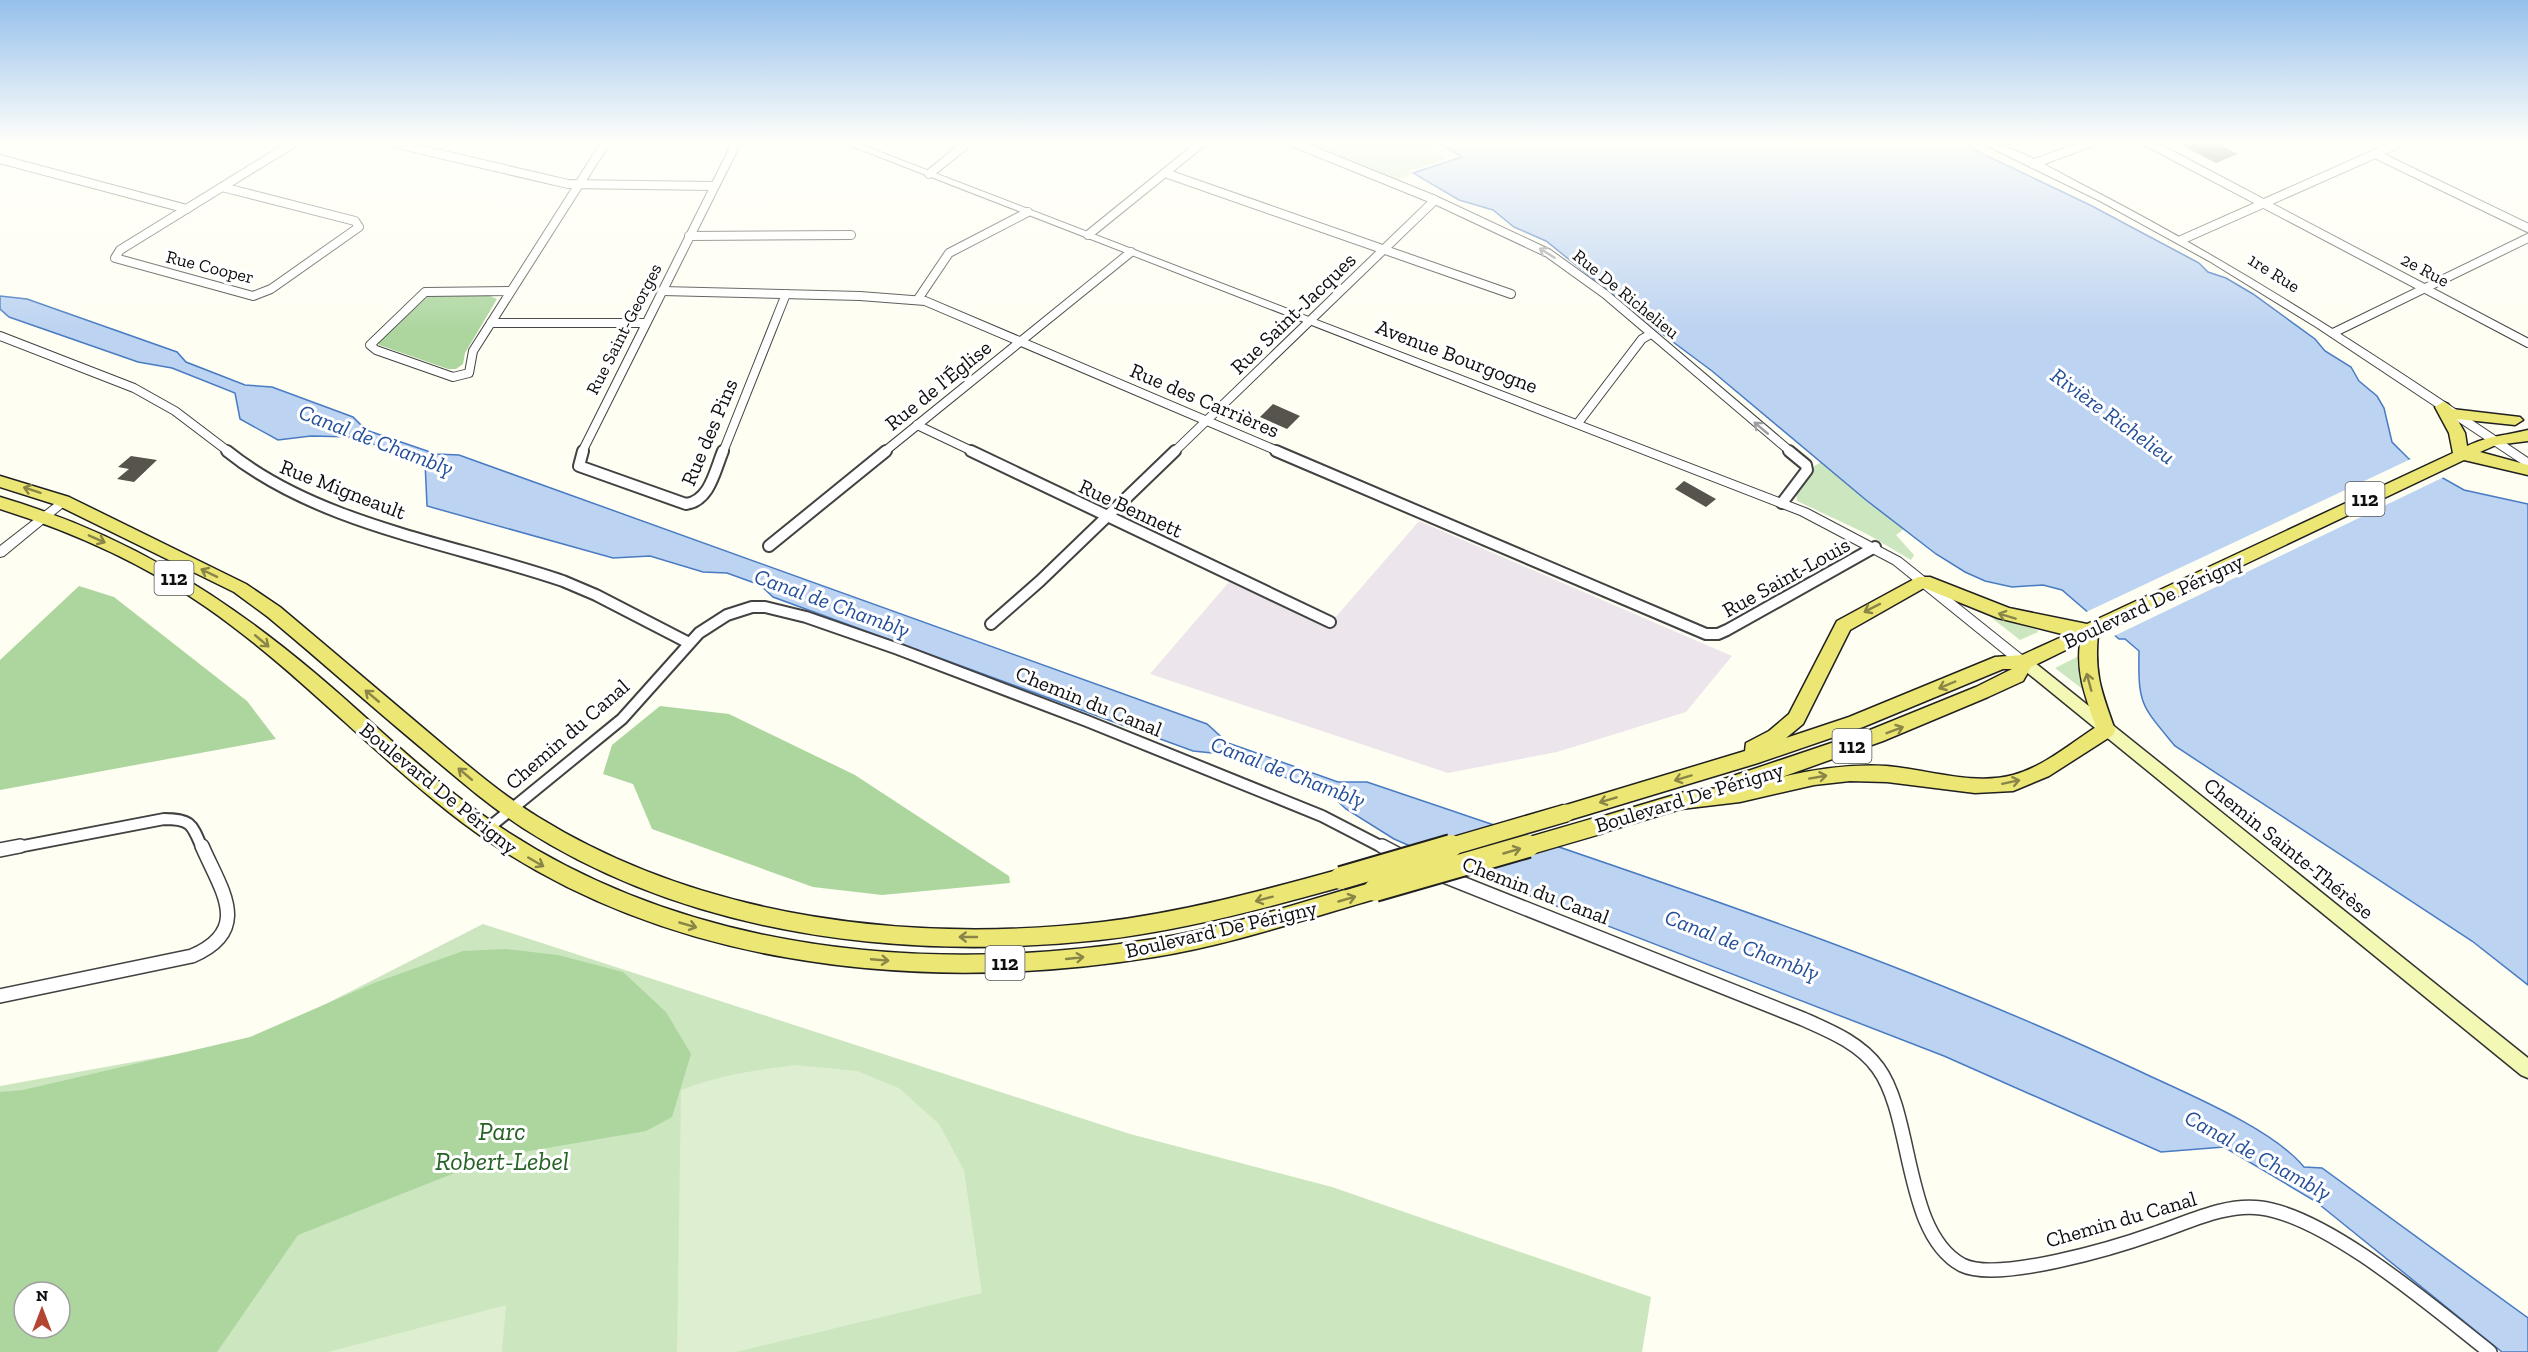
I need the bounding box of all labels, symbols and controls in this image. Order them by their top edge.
street label: Rue De Richelieu [1568,244,1684,344]
street label: Rue Cooper [164,245,256,289]
street label: Rue Saint-Jacques [1225,247,1361,379]
one-way arrow [1539,247,1556,259]
street label: 2e Rue [2397,248,2453,292]
street label: 1re Rue [2244,249,2304,297]
street label: Rue Saint-Georges [581,260,667,398]
street label: Avenue Bourgogne [1373,314,1541,398]
street label: Rue de l'Église [880,335,996,435]
street label: Rue des Carrières [1127,357,1283,443]
water label: Rivière Richelieu [2046,362,2180,470]
street label: Rue des Pins [675,375,743,489]
water label: Canal de Chambly [295,398,457,482]
one-way arrow [1753,421,1769,434]
street label: Rue Migneault [277,454,410,524]
street label: Rue Bennett [1075,473,1187,543]
road number: 112 [2346,482,2384,516]
one-way arrow [23,484,42,495]
street label: Rue Saint-Louis [1718,532,1854,622]
one-way arrow [87,533,105,545]
street label: Boulevard De Périgny [2059,548,2247,654]
road number: 112 [154,561,194,595]
water label: Canal de Chambly [751,562,913,644]
one-way arrow [201,567,218,579]
one-way arrow [1863,603,1881,614]
one-way arrow [1998,609,2017,620]
one-way arrow [254,634,270,647]
street label: Chemin du Canal [1012,660,1166,742]
street label: Chemin du Canal [500,673,634,794]
one-way arrow [2083,673,2095,692]
one-way arrow [1939,680,1957,691]
one-way arrow [364,689,380,702]
street label: Boulevard De Périgny [355,717,523,859]
one-way arrow [1886,723,1904,734]
road number: 112 [1832,729,1872,763]
water label: Canal de Chambly [1207,730,1369,814]
street label: Boulevard De Périgny [1592,756,1786,838]
one-way arrow [458,768,474,781]
one-way arrow [1807,771,1827,782]
street label: Chemin Sainte-Thérèse [2199,772,2379,924]
one-way arrow [1674,773,1693,784]
one-way arrow [2001,776,2021,787]
one-way arrow [1599,795,1618,806]
one-way arrow [1502,844,1521,856]
street label: Chemin du Canal [1459,850,1613,930]
one-way arrow [526,857,544,868]
one-way arrow [1255,893,1274,905]
one-way arrow [1337,893,1356,904]
street label: Boulevard De Périgny [1123,895,1319,963]
water label: Canal de Chambly [1661,903,1823,987]
one-way arrow [678,920,697,931]
one-way arrow [958,932,978,943]
road number: 112 [986,946,1024,980]
one-way arrow [1064,952,1084,963]
one-way arrow [869,955,889,966]
water label: Canal de Chambly [2180,1104,2336,1206]
park label: Parc Robert-Lebel [435,1115,569,1177]
street label: Chemin du Canal [2043,1185,2200,1252]
north arrow [12,1280,72,1340]
text: N [36,1286,48,1305]

